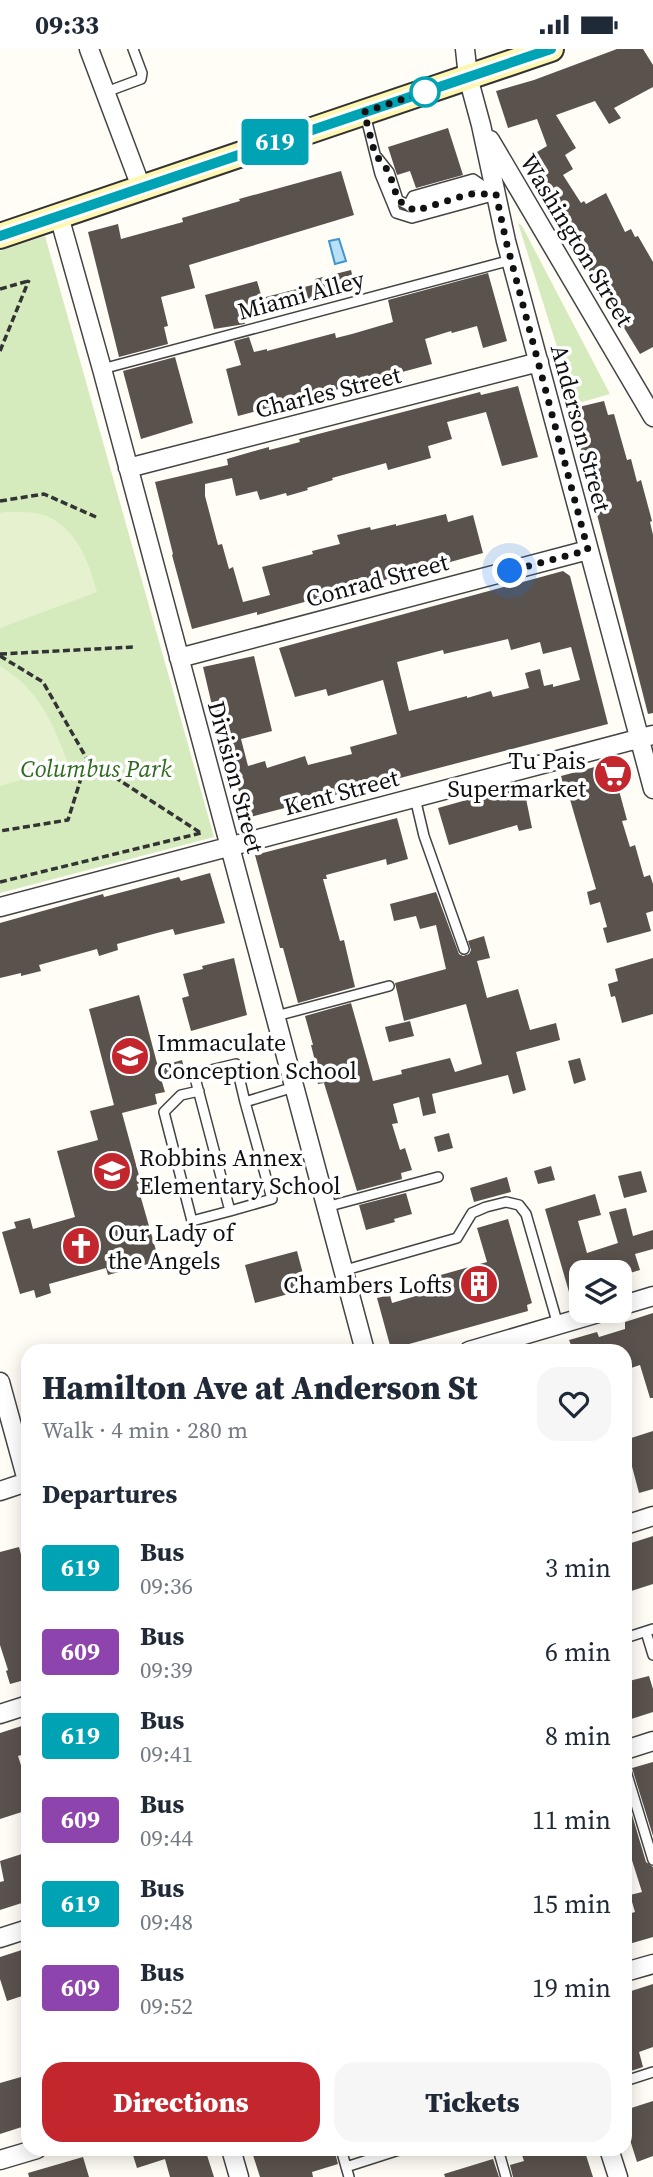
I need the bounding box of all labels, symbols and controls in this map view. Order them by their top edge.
text: 09:33 [35,7,99,43]
unlabelled marker [410,77,440,107]
line badge: 619 [235,119,315,165]
text: 619 [255,125,295,158]
street label: Washington Street [513,148,642,332]
street label: Miami Alley [234,262,369,328]
street label: Anderson Street [543,341,619,516]
street label: Charles Street [252,358,404,426]
street label: Conrad Street [302,545,452,615]
your location [492,553,527,588]
street label: Division Street [200,697,272,857]
place label: Tu Pais Supermarket [448,744,586,805]
park label: Columbus Park [20,752,172,785]
supermarket icon: Tu Pais Supermarket [592,753,634,795]
street label: Kent Street [280,761,402,823]
place label: Immaculate Conception School [157,1026,357,1087]
school or university icon: Immaculate Conception School [109,1035,151,1077]
place label: Robbins Annex Elementary School [139,1141,341,1202]
school or university icon: Robbins Annex Elementary School [91,1150,133,1192]
place label: Our Lady of the Angels [108,1216,237,1277]
church icon: Our Lady of the Angels [60,1225,102,1267]
map controls [569,1260,632,1323]
button: layers [569,1260,632,1323]
building icon: Chambers Lofts [458,1263,500,1305]
place label: Chambers Lofts [283,1268,452,1301]
text: Hamilton Ave at Anderson St [42,1365,477,1410]
button: heart [537,1367,611,1441]
text: Walk · 4 min · 280 m [42,1414,248,1446]
text: Departures [42,1476,177,1512]
text: Bus [140,1534,184,1570]
text: 3 min [545,1550,611,1586]
text: 619 [61,1551,100,1584]
text: 09:36 [140,1570,193,1602]
text: Bus [140,1618,184,1654]
text: 6 min [545,1634,611,1670]
text: 609 [61,1635,100,1668]
text: 09:39 [140,1654,193,1686]
text: Bus [140,1702,184,1738]
text: 8 min [545,1718,611,1754]
text: 619 [61,1719,100,1752]
text: 09:41 [140,1738,193,1770]
text: Bus [140,1786,184,1822]
text: 11 min [532,1802,611,1838]
text: 609 [61,1803,100,1836]
text: 09:44 [140,1822,193,1854]
text: Bus [140,1870,184,1906]
text: 15 min [532,1886,611,1922]
text: 619 [61,1887,100,1920]
text: 09:48 [140,1906,193,1938]
text: Bus [140,1954,184,1990]
text: 19 min [532,1970,611,2006]
text: 609 [61,1971,100,2004]
text: 09:52 [140,1990,193,2022]
button: Directions [42,2062,320,2142]
button: Tickets [334,2062,611,2142]

